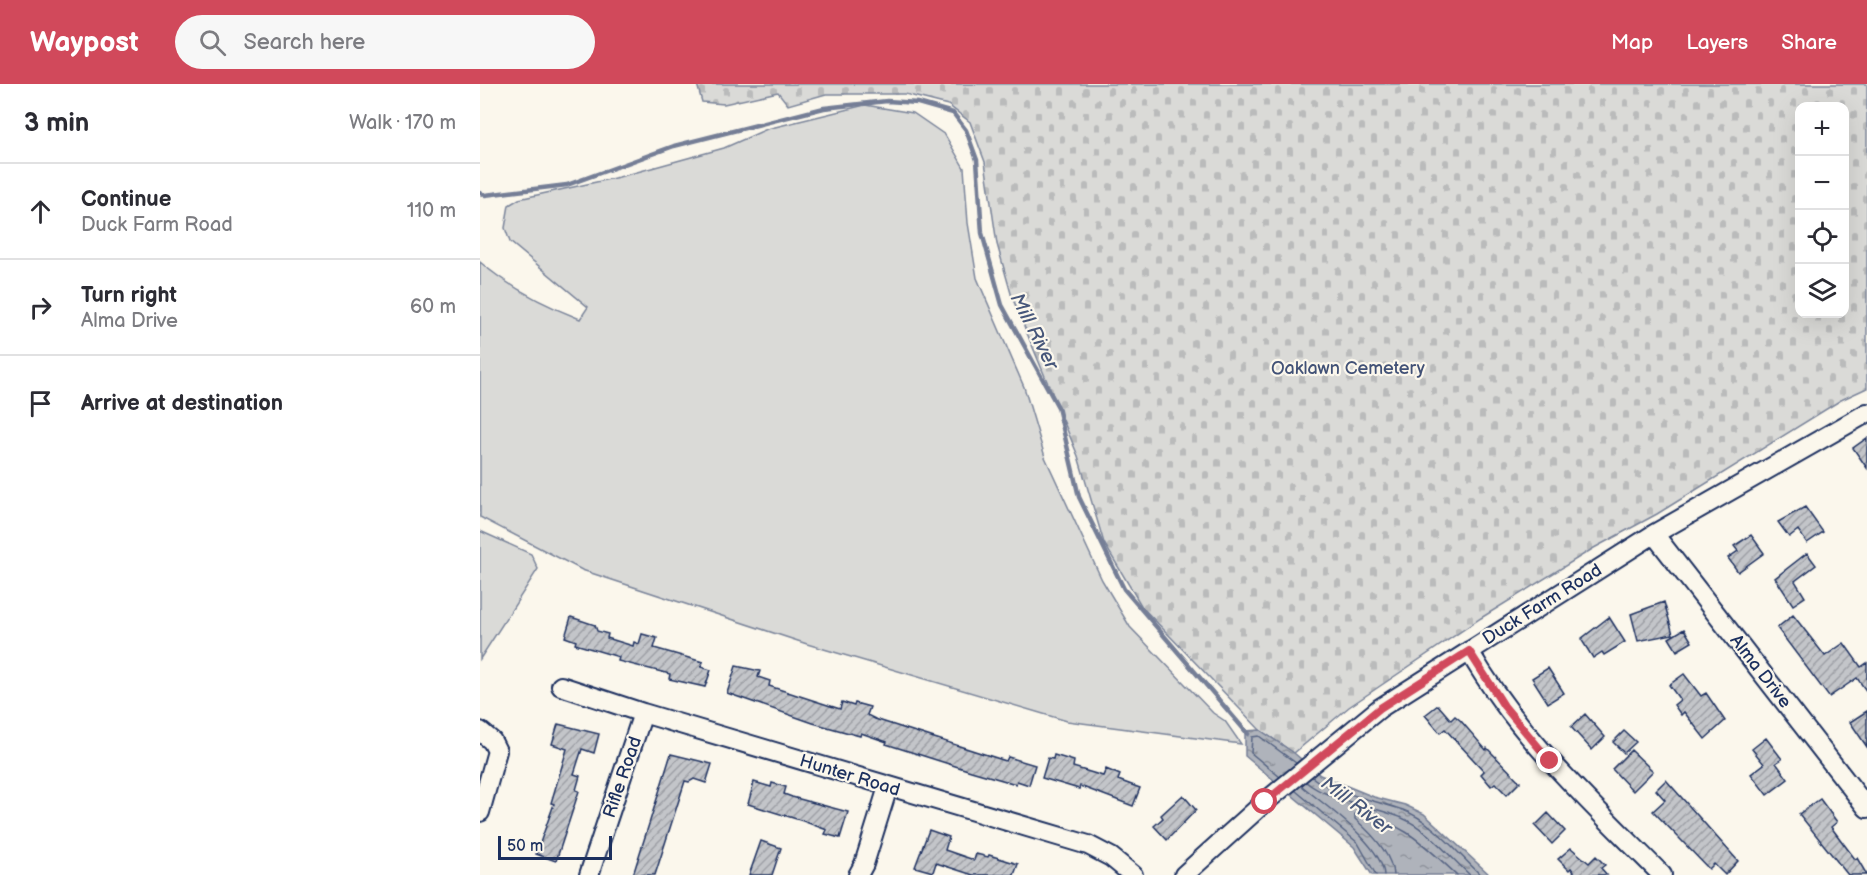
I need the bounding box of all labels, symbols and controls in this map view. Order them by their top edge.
search box [175,15,595,69]
text: Waypost [30,26,139,59]
icon: search [196,26,229,59]
text: Search here [244,29,365,56]
text: Map [1611,30,1653,55]
text: Layers [1686,30,1748,55]
text: Share [1781,30,1837,55]
map controls [1795,102,1849,318]
button: + [1795,102,1849,156]
text: 3 min [24,108,89,139]
text: Walk · 170 m [349,111,456,135]
button: − [1795,156,1849,210]
text: Continue [81,186,171,213]
icon: ahead [24,195,57,228]
text: 110 m [407,199,456,223]
button: locate [1795,210,1849,264]
text: Duck Farm Road [81,213,233,237]
button: layers [1795,264,1849,318]
text: Turn right [81,282,177,309]
water label: Mill River [1005,289,1064,375]
icon: right [24,291,57,324]
text: 60 m [410,295,456,319]
text: Alma Drive [81,309,178,333]
park label: Oaklawn Cemetery [1271,358,1426,379]
icon: arrive [24,387,57,420]
text: Arrive at destination [81,390,283,417]
street label: Duck Farm Road [1479,559,1606,650]
street label: Alma Drive [1725,630,1796,712]
street label: Rifle Road [599,734,646,821]
route end [1536,747,1562,773]
street label: Hunter Road [797,750,903,801]
water label: Mill River [1316,771,1398,841]
route start [1251,788,1277,814]
scale bar [498,833,612,860]
text: 50 m [507,837,543,856]

